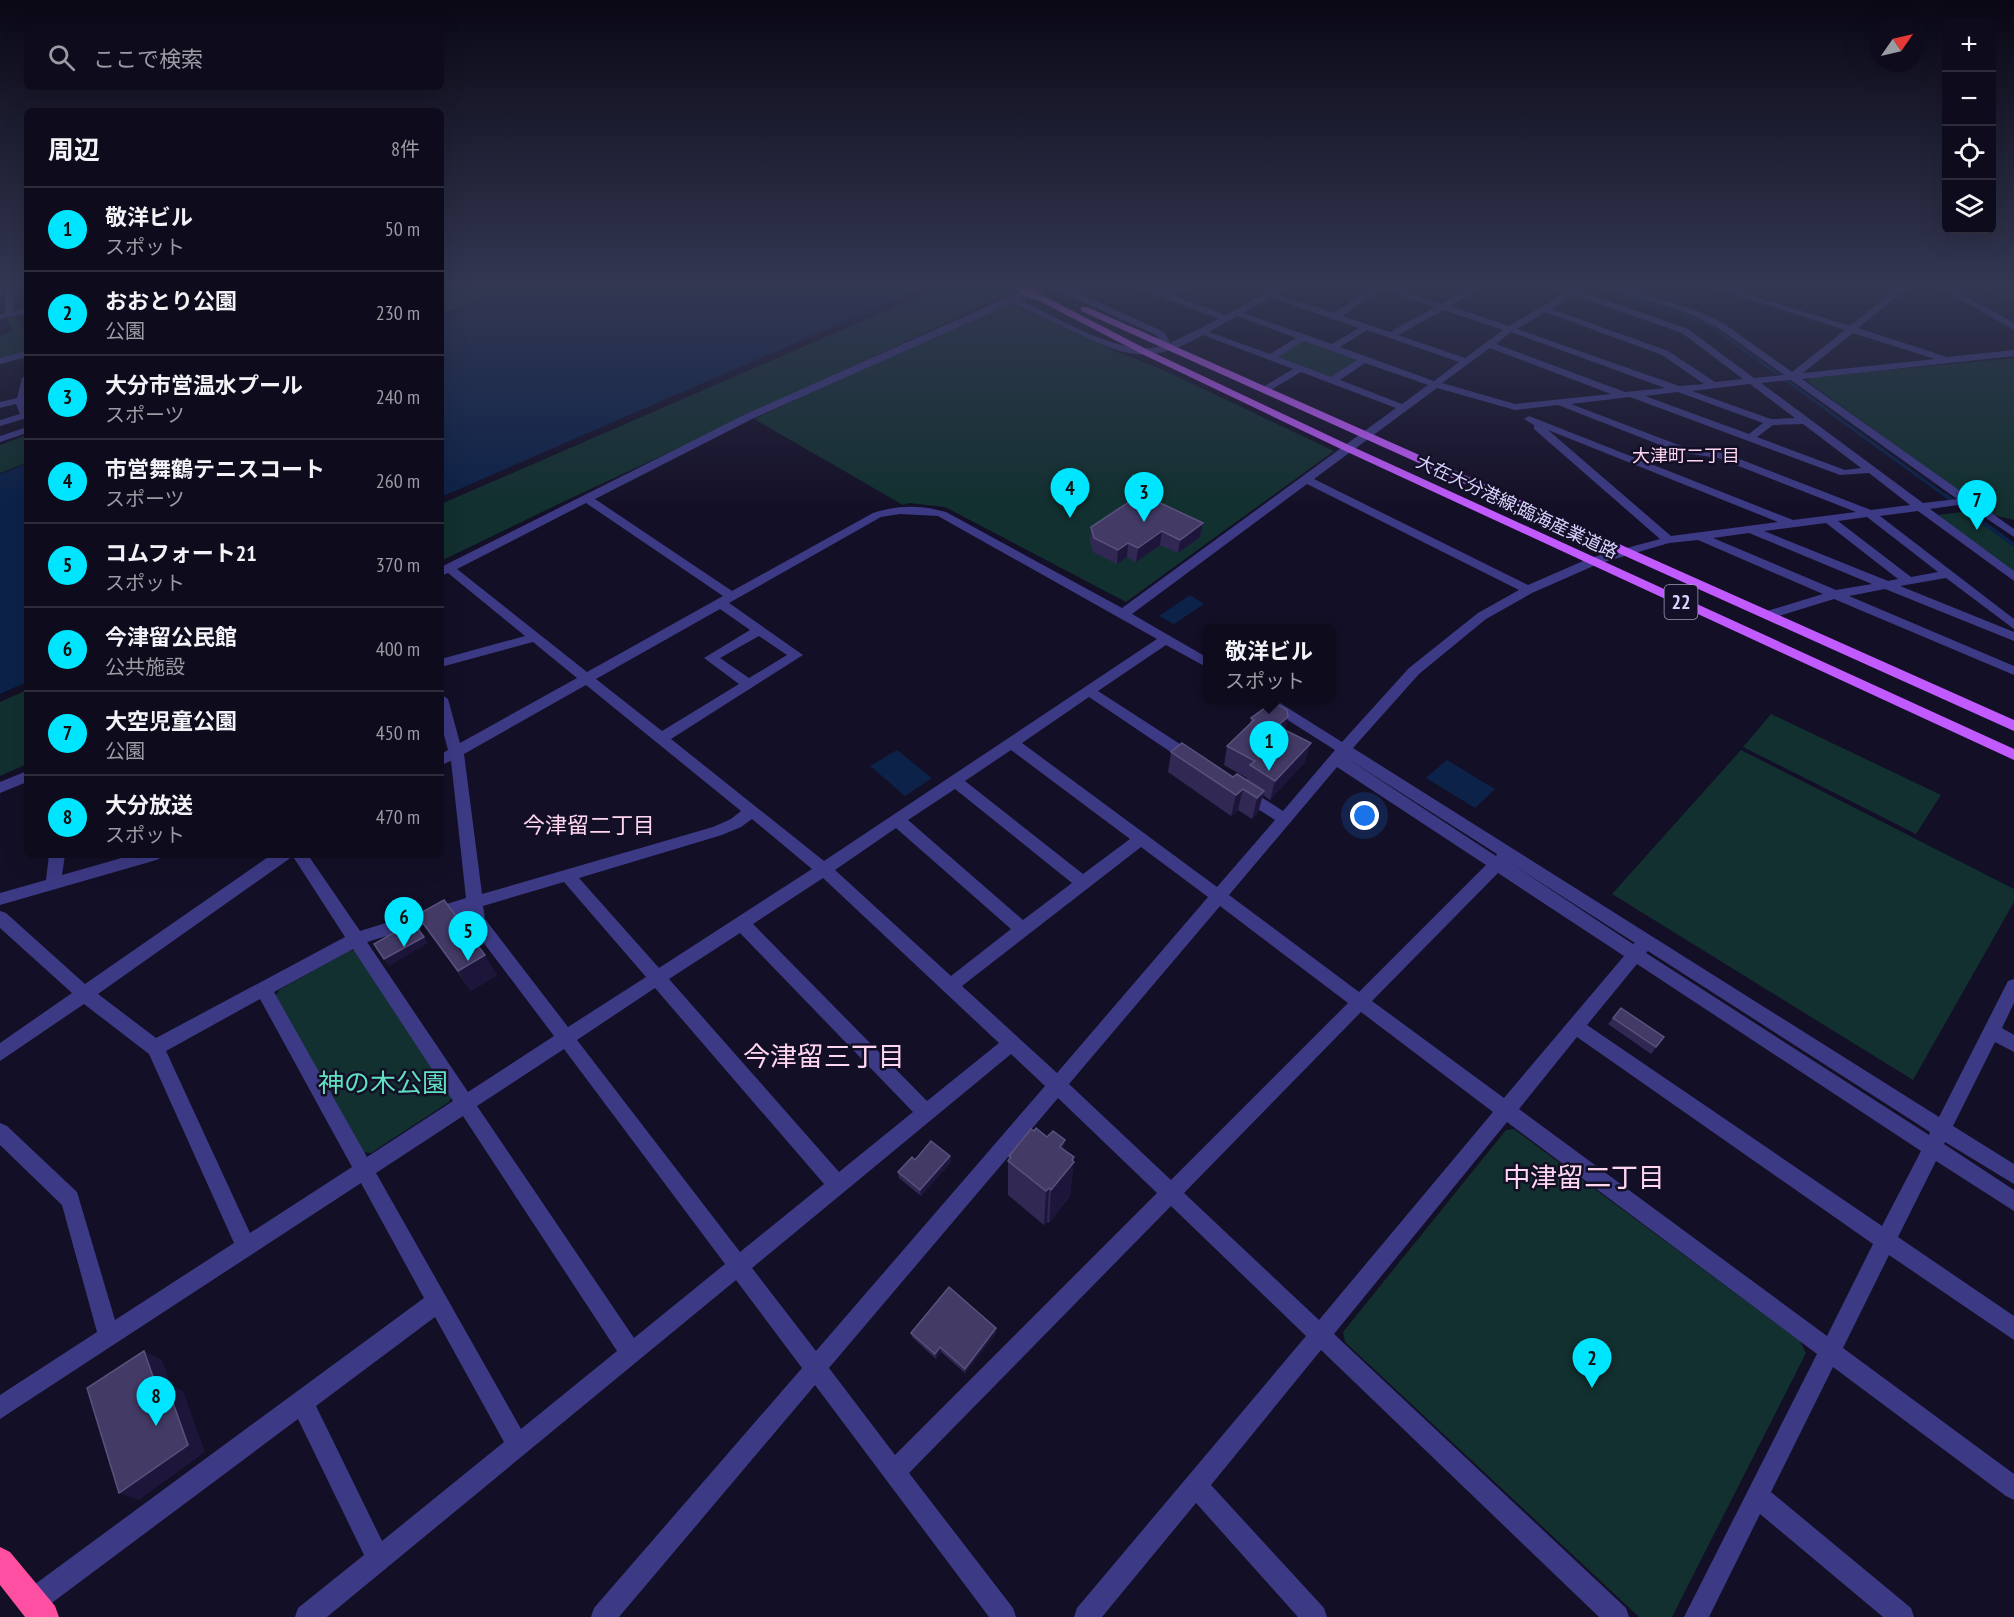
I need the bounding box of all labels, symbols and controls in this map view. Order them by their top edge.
north arrow [1870,18,1924,72]
map controls [1942,18,1996,234]
button: + [1942,18,1996,72]
search box [24,24,444,90]
icon: search [45,41,78,74]
text: ここで検索 [93,45,203,73]
button: − [1942,72,1996,126]
button: locate [1942,126,1996,180]
text: 周辺 [48,133,100,166]
text: 8件 [391,136,420,162]
button: layers [1942,180,1996,234]
text: 敬洋ビル [105,203,193,231]
text: 1 [63,216,72,242]
text: 50 m [385,216,420,242]
text: スポット [105,234,185,260]
text: おおとり公園 [105,287,237,315]
text: 2 [63,300,72,326]
text: 230 m [376,300,420,326]
text: 公園 [105,318,145,344]
text: 大分市営温水プール [105,371,303,399]
text: 3 [63,384,72,410]
text: 240 m [376,384,420,410]
text: スポーツ [105,402,185,428]
district label: 大津町二丁目 [1632,444,1740,467]
street label: 大在大分港線;臨海産業道路 [1413,450,1622,563]
text: 市営舞鶴テニスコート [105,455,325,483]
text: 4 [63,468,72,494]
text: 260 m [376,468,420,494]
pin: 4 [1050,468,1090,518]
pin: 3 [1124,472,1164,522]
pin: 7 [1958,480,1996,530]
text: スポーツ [105,486,185,512]
text: コムフォート21 [105,539,257,567]
text: 5 [63,552,72,578]
text: 370 m [376,552,420,578]
text: スポット [105,570,185,596]
road number: 22 [1664,585,1698,619]
text: 今津留公民館 [105,623,237,651]
popup [1203,624,1335,702]
text: 6 [63,636,72,662]
text: 400 m [376,636,420,662]
text: 敬洋ビル [1225,637,1313,665]
text: 公共施設 [105,654,185,680]
text: スポット [1225,668,1305,694]
text: 大空児童公園 [105,707,237,735]
text: 7 [63,720,72,746]
text: 450 m [376,720,420,746]
pin: 1 [1250,722,1288,771]
text: 公園 [105,738,145,764]
text: 大分放送 [105,791,193,819]
your location [1350,801,1379,830]
text: 8 [63,804,72,830]
text: 470 m [376,804,420,830]
district label: 今津留二丁目 [523,811,655,839]
text: スポット [105,822,185,848]
pin: 6 [384,898,424,947]
pin: 5 [448,912,488,961]
district label: 今津留三丁目 [743,1039,905,1073]
park label: 神の木公園 [318,1066,448,1099]
district label: 中津留二丁目 [1503,1160,1665,1194]
pin: 2 [1572,1338,1612,1388]
pin: 8 [136,1376,176,1426]

